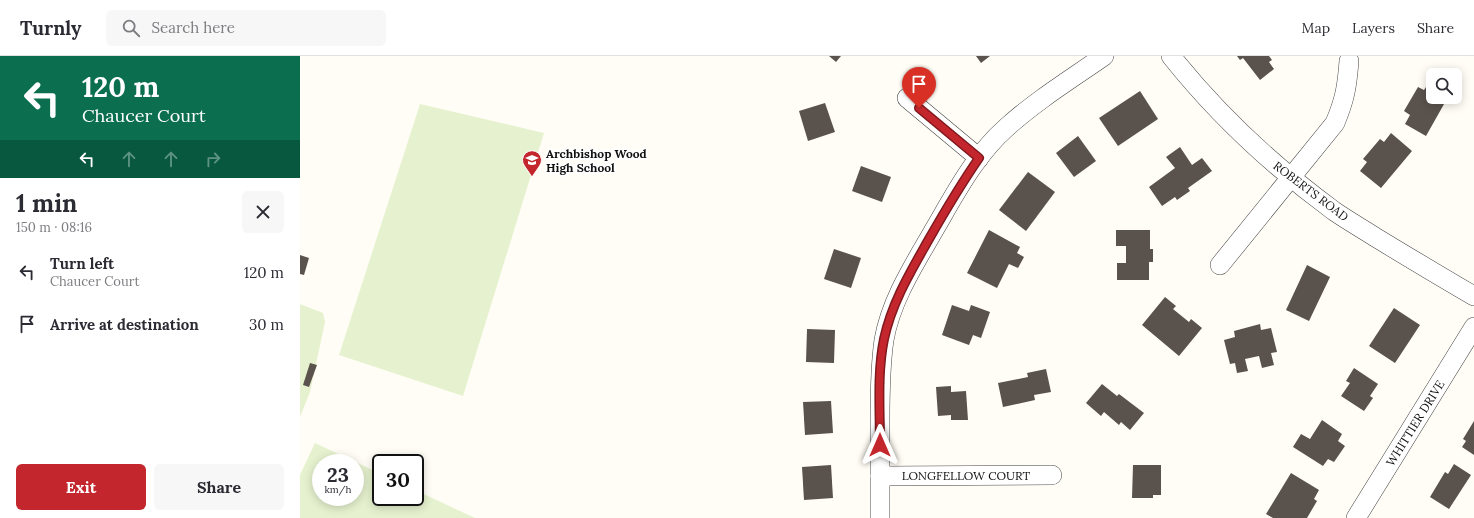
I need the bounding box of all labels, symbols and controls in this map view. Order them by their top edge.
search box [106,10,386,46]
text: Turnly [20,16,82,40]
icon: search [120,17,142,39]
text: Search here [152,18,235,37]
text: Map [1302,19,1330,37]
text: Layers [1352,19,1395,37]
text: Share [1417,19,1454,37]
pin [902,67,936,108]
map controls [1426,68,1462,104]
button: search [1426,68,1462,104]
text: 120 m [82,69,159,105]
icon: left [16,72,68,124]
icon: arrive [908,73,930,95]
text: Chaucer Court [82,104,206,127]
place label: Archbishop Wood High School [546,146,647,175]
icon: left [76,148,98,170]
icon: ahead [118,148,140,170]
icon: ahead [160,148,182,170]
icon: right [202,148,224,170]
school or university icon: Archbishop Wood High School [521,149,543,177]
street label: ROBERTS ROAD [1270,158,1352,224]
text: 1 min [16,188,77,219]
button: close [242,191,284,233]
text: 150 m · 08:16 [16,219,92,236]
text: Turn left [50,254,114,273]
icon: left [16,261,38,283]
text: 120 m [244,263,284,282]
text: Chaucer Court [50,273,139,290]
icon: arrive [16,313,38,335]
text: Arrive at destination [50,315,199,334]
text: 30 m [249,315,284,334]
street label: WHITTIER DRIVE [1383,377,1447,469]
position arrow [859,424,901,466]
speed limit sign: 30 [372,454,424,506]
text: 23 [327,462,349,487]
button: Exit [16,464,146,510]
button: Share [154,464,284,510]
street label: LONGFELLOW COURT [902,468,1031,483]
text: km/h [324,483,352,496]

